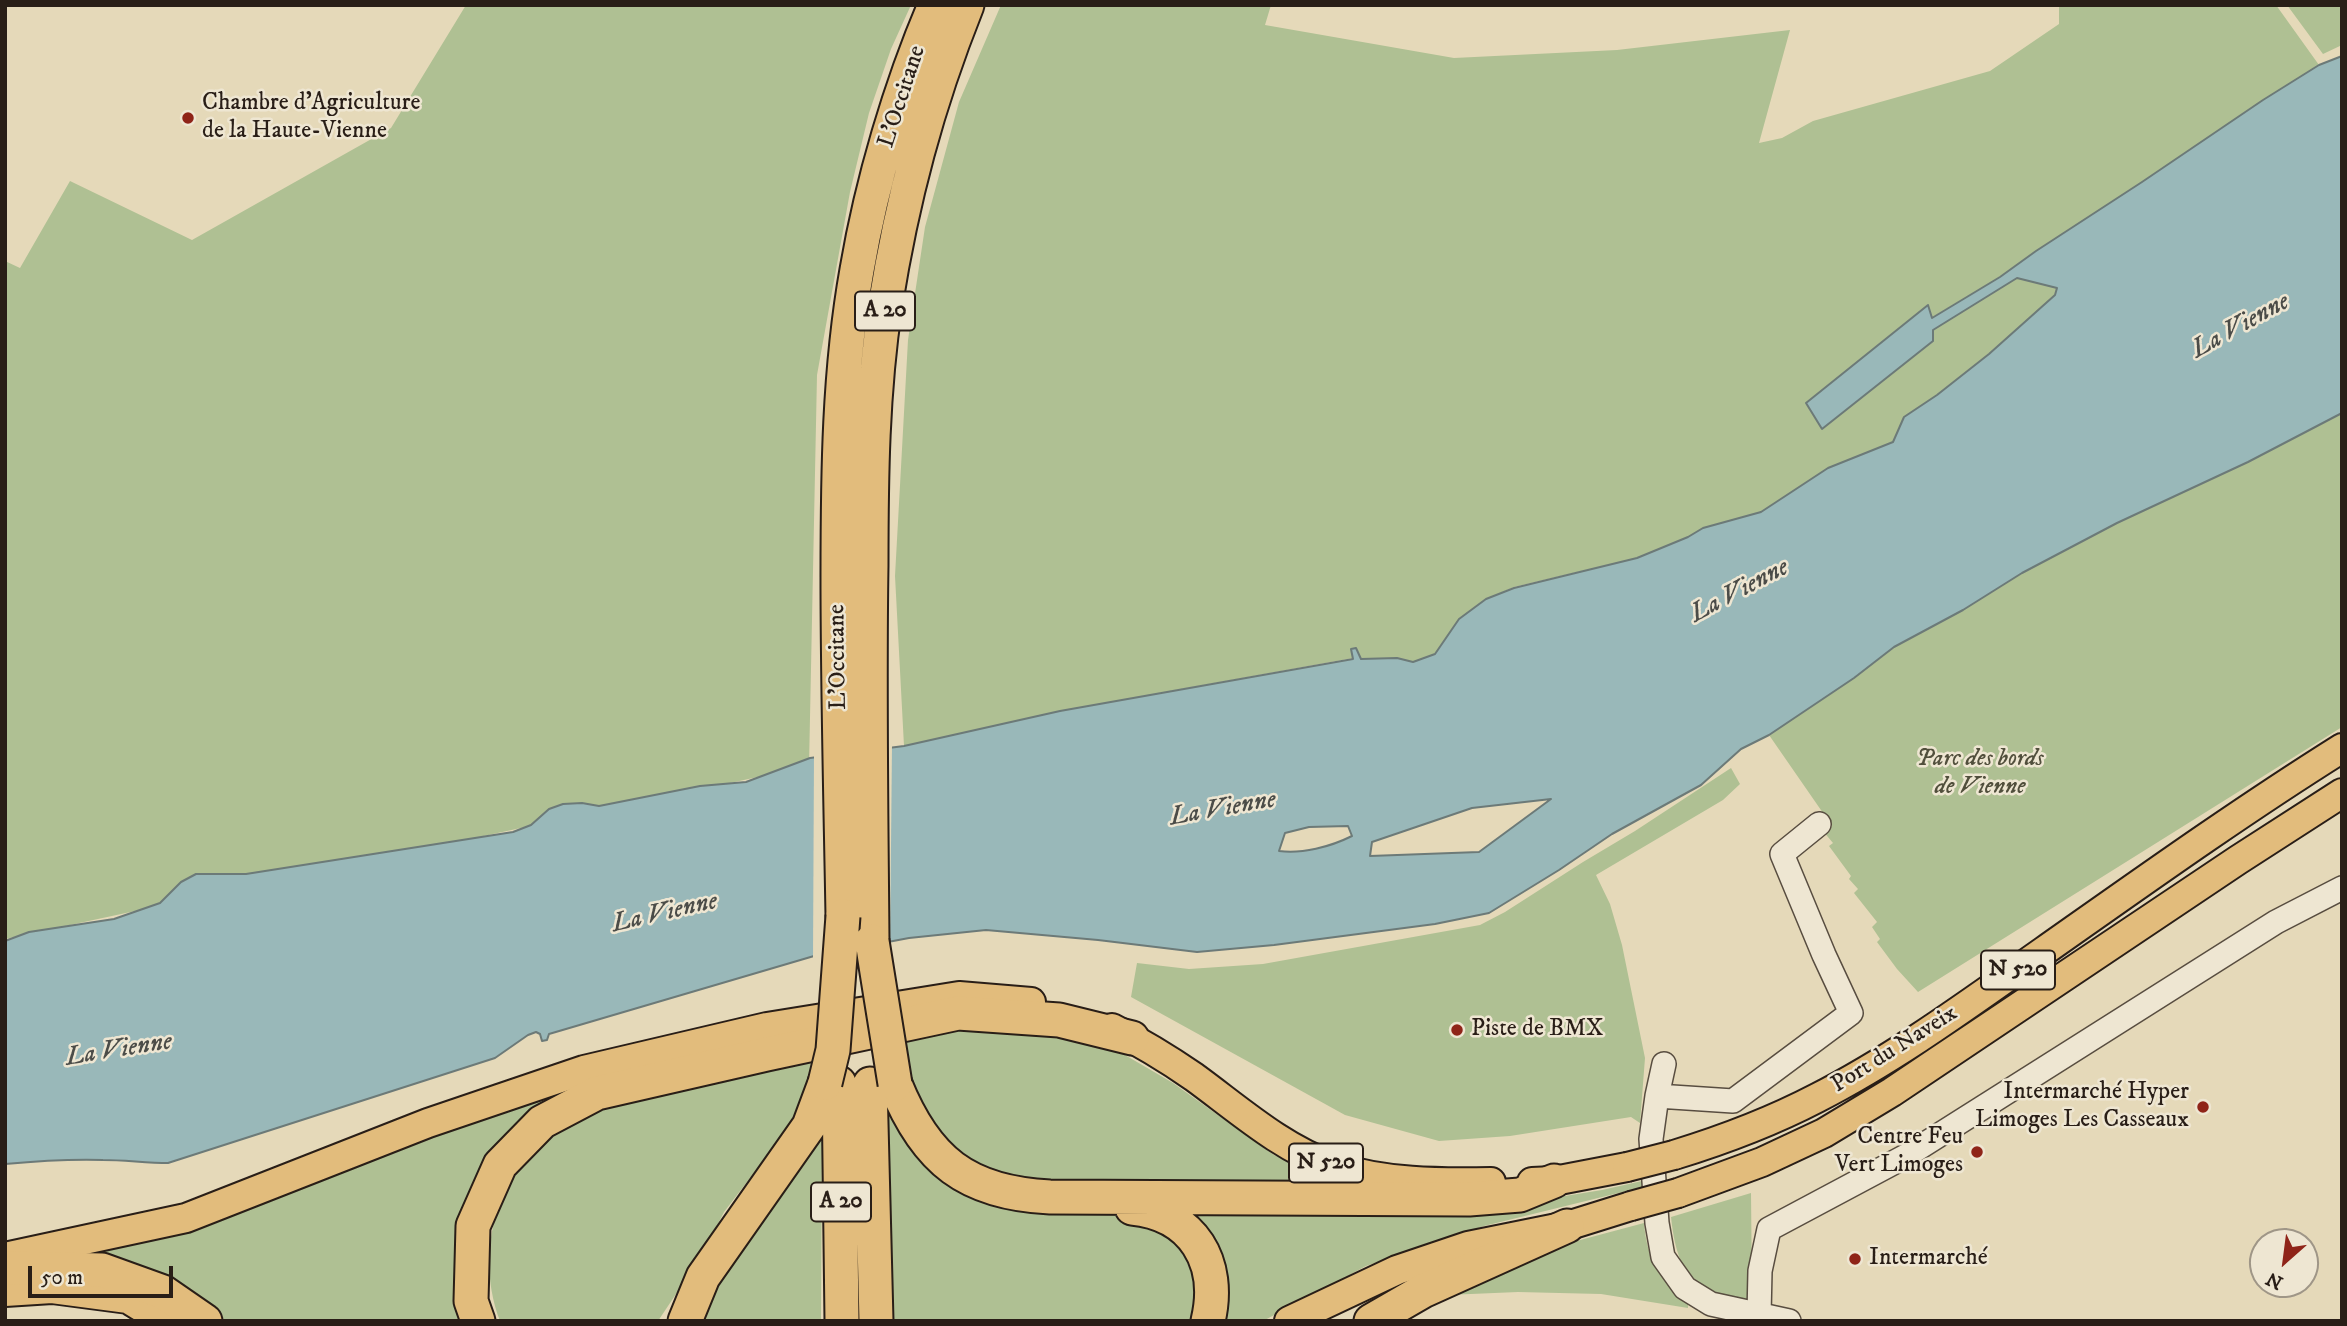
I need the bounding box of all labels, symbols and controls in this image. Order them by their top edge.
street label: L'Occitane [873,42,933,152]
place label: Chambre d'Agriculture de la Haute-Vienne [202,90,420,146]
marker: Chambre d'Agriculture de la Haute-Vienne [180,110,196,126]
water label: La Vienne [2187,287,2295,367]
road number: A 20 [855,292,915,330]
water label: La Vienne [1685,553,1795,631]
street label: L'Occitane [824,604,854,710]
park label: Parc des bords de Vienne [1916,746,2044,802]
water label: La Vienne [1168,785,1278,835]
water label: La Vienne [609,887,721,941]
road number: N 520 [1981,951,2055,990]
street label: Port du Naveix [1827,1000,1963,1100]
place label: Piste de BMX [1471,1016,1603,1044]
marker: Piste de BMX [1449,1022,1465,1038]
water label: La Vienne [64,1027,174,1075]
place label: Intermarché Hyper Limoges Les Casseaux [1975,1079,2189,1135]
marker: Intermarché Hyper Limoges Les Casseaux [2195,1099,2211,1115]
place label: Centre Feu Vert Limoges [1835,1124,1963,1180]
road number: N 520 [1289,1144,1363,1182]
marker: Centre Feu Vert Limoges [1969,1144,1985,1160]
road number: A 20 [811,1182,871,1222]
north arrow [2249,1228,2319,1298]
place label: Intermarché [1869,1245,1988,1273]
marker: Intermarché [1847,1251,1863,1267]
scale bar [32,1252,177,1296]
text: 50 m [41,1265,83,1291]
text: N [2263,1266,2287,1294]

